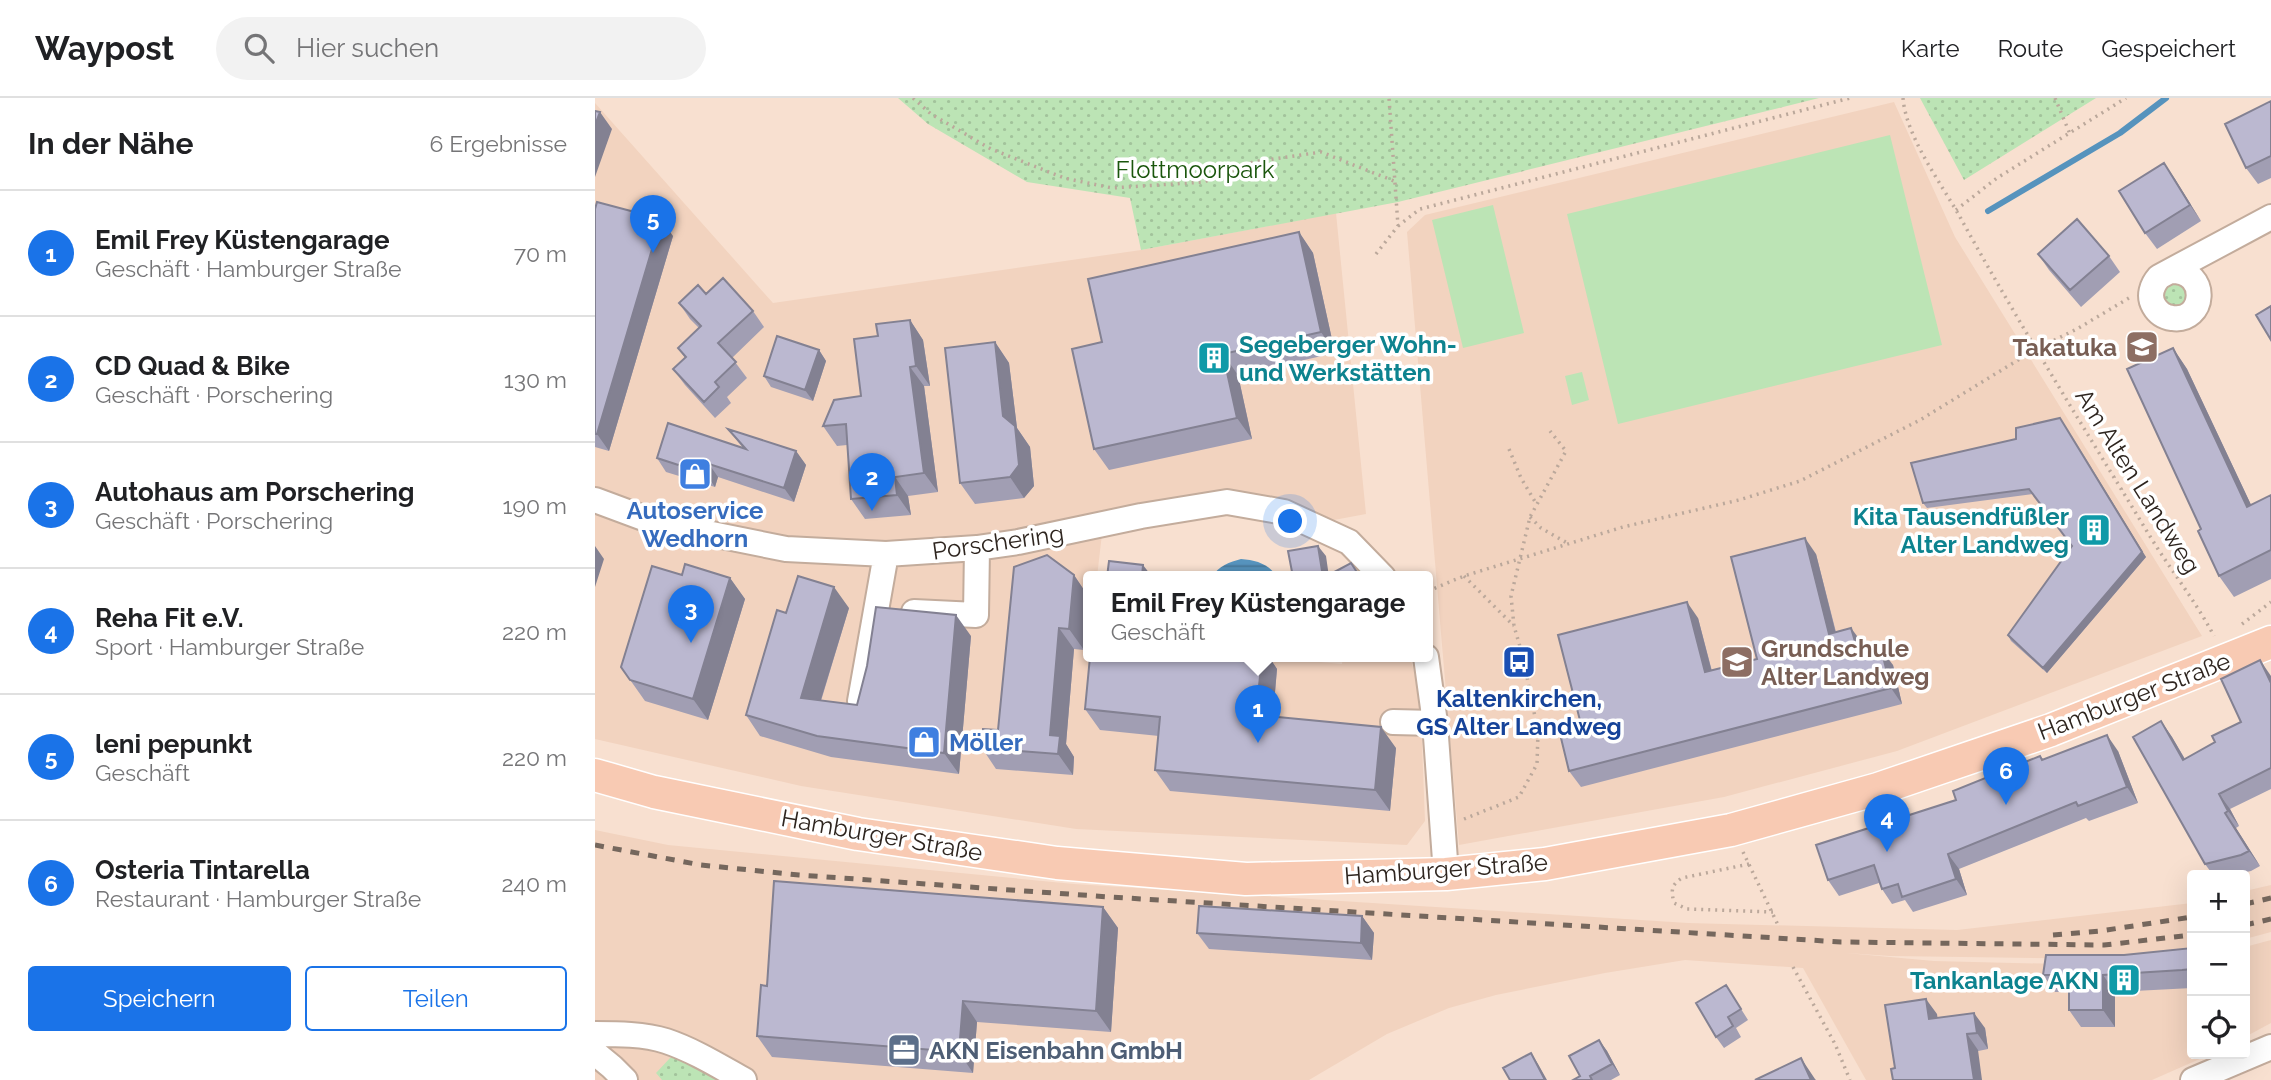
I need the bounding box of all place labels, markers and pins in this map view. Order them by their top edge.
pin: 5 [630,195,676,253]
school or university icon: Takatuka [2123,328,2161,366]
place label: Segeberger Wohn- und Werkstätten [1239,330,1457,387]
place label: Takatuka [2012,333,2117,362]
building icon: Segeberger Wohn- und Werkstätten [1195,339,1233,377]
pin: 2 [849,453,895,511]
shop icon: Autoservice Wedhorn [676,455,714,493]
place label: Autoservice Wedhorn [627,496,763,553]
place label: Kita Tausendfüßler Alter Landweg [1853,502,2069,559]
building icon: Kita Tausendfüßler Alter Landweg [2075,511,2113,549]
pin: 3 [668,585,714,643]
place label: Grundschule Alter Landweg [1761,634,1929,691]
bus stop icon: Kaltenkirchen, GS Alter Landweg [1500,643,1538,681]
school or university icon: Grundschule Alter Landweg [1718,643,1756,681]
place label: Kaltenkirchen, GS Alter Landweg [1416,684,1622,741]
pin: 1 [1235,685,1281,743]
shop icon: Möller [905,723,943,761]
place label: Möller [949,728,1023,757]
pin: 6 [1983,747,2029,805]
pin: 4 [1864,794,1910,852]
building icon: Tankanlage AKN [2105,961,2143,999]
place label: Tankanlage AKN [1910,966,2099,995]
office icon: AKN Eisenbahn GmbH [885,1031,923,1069]
place label: AKN Eisenbahn GmbH [929,1036,1183,1065]

